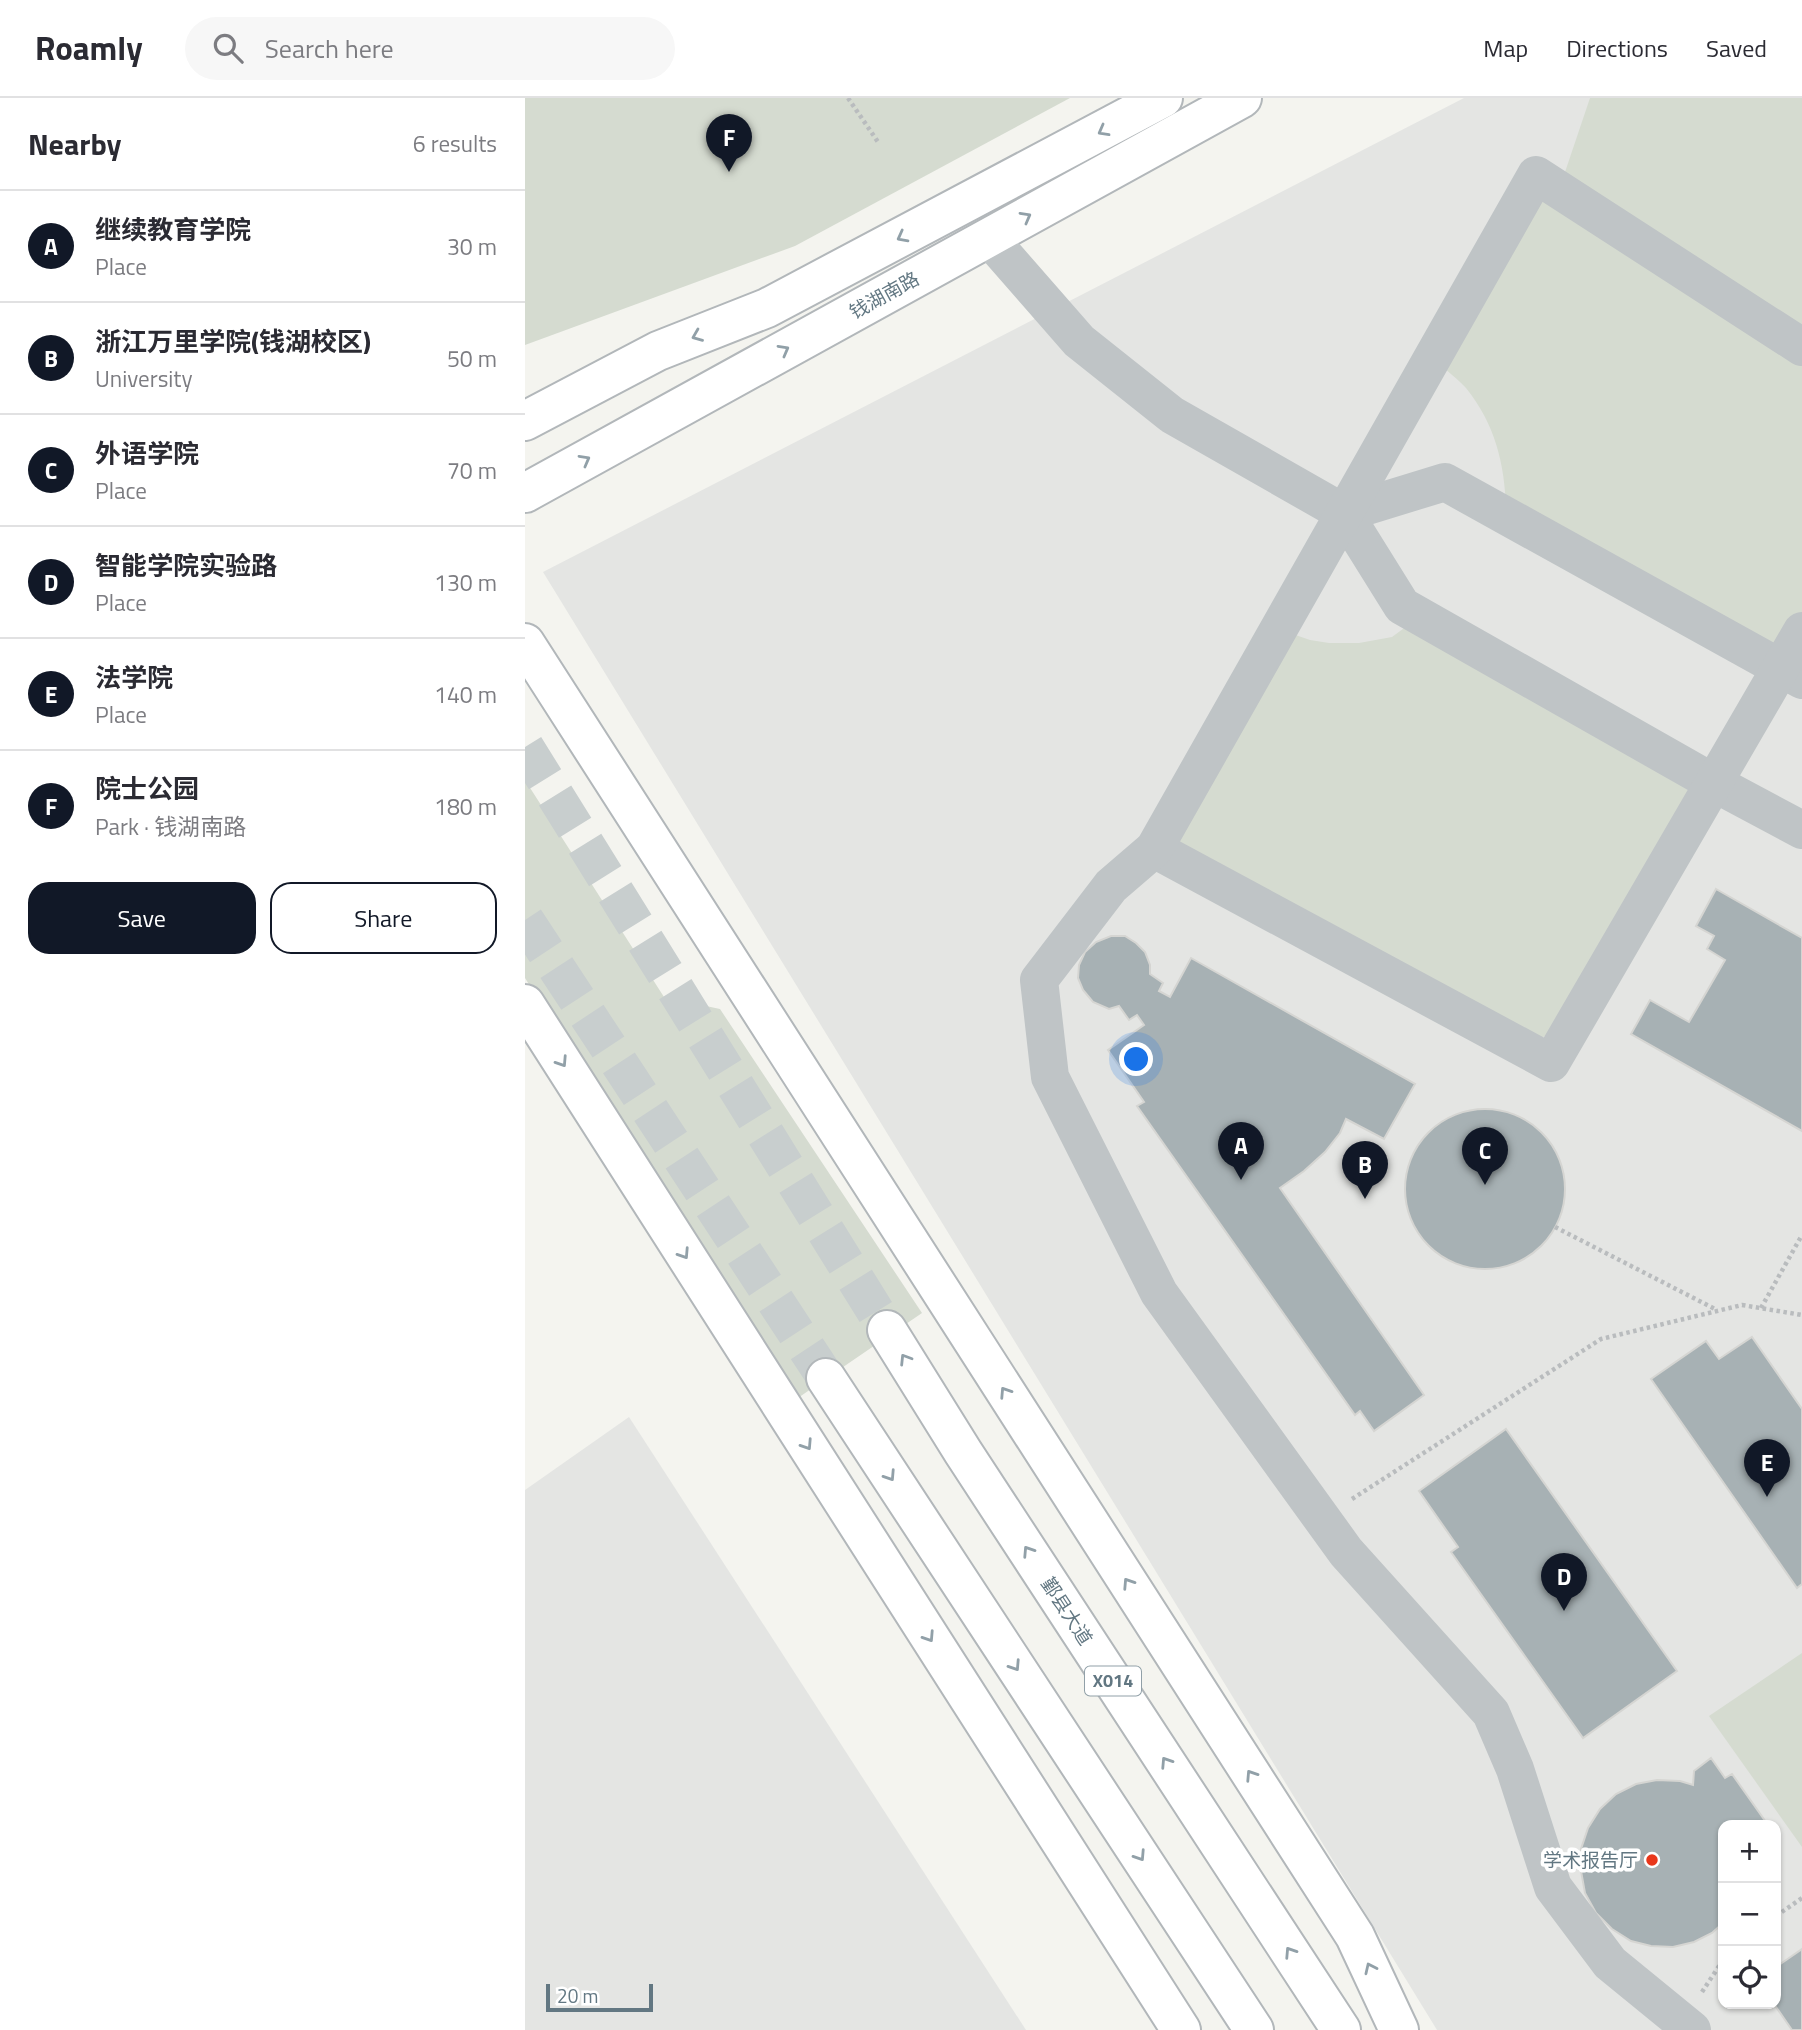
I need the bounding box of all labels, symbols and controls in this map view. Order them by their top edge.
search box [185,17,675,80]
text: Roamly [35,23,143,73]
icon: search [209,29,247,67]
text: Search here [265,29,394,68]
text: Map [1483,30,1528,66]
text: Directions [1566,30,1668,66]
text: Saved [1706,30,1767,66]
pin: F [706,114,752,172]
text: Nearby [28,121,121,167]
one-way arrow [1098,123,1110,136]
text: 6 results [413,126,497,161]
text: 继续教育学院 [95,210,251,249]
one-way arrow [1019,212,1032,225]
text: A [44,229,58,264]
text: 30 m [447,229,497,264]
one-way arrow [896,229,909,242]
text: Place [95,249,147,284]
street label: 钱湖南路 [843,263,924,326]
text: 浙江万里学院(钱湖校区) [95,322,371,361]
one-way arrow [692,327,704,341]
text: B [44,341,58,376]
text: 50 m [447,341,497,376]
one-way arrow [777,345,789,358]
text: University [95,361,193,396]
text: 外语学院 [95,434,199,473]
text: C [45,453,57,488]
text: 70 m [447,453,497,488]
one-way arrow [578,455,590,468]
text: Place [95,473,147,508]
text: 智能学院实验路 [95,546,277,585]
text: D [44,565,58,600]
text: 130 m [434,565,497,600]
text: Place [95,585,147,620]
text: 法学院 [95,658,173,697]
text: E [45,677,57,712]
text: 140 m [434,677,497,712]
text: Place [95,697,147,732]
text: 院士公园 [95,769,199,808]
text: F [45,789,57,824]
text: 180 m [434,789,497,824]
text: Park · 钱湖南路 [95,809,246,844]
button: Save [28,882,256,954]
button: Share [270,882,497,954]
your location [1119,1042,1153,1076]
one-way arrow [553,1054,566,1067]
pin: A [1218,1122,1264,1180]
pin: C [1462,1127,1508,1185]
pin: B [1342,1141,1388,1199]
one-way arrow [676,1246,689,1259]
one-way arrow [901,1354,914,1367]
one-way arrow [1001,1386,1014,1399]
one-way arrow [798,1438,811,1451]
pin: E [1744,1439,1790,1497]
one-way arrow [882,1468,895,1481]
one-way arrow [1024,1546,1036,1559]
pin: D [1541,1553,1587,1611]
street label: 鄞县大道 [1035,1571,1100,1651]
one-way arrow [1124,1578,1136,1591]
one-way arrow [921,1629,934,1642]
one-way arrow [1007,1658,1019,1671]
road number: X014 [1085,1666,1141,1696]
one-way arrow [1162,1757,1174,1770]
one-way arrow [1246,1769,1259,1782]
map controls [1718,1820,1781,2009]
button: + [1718,1820,1781,1883]
place label: 学术报告厅 [1543,1845,1638,1874]
one-way arrow [1132,1848,1144,1861]
marker: 学术报告厅 [1644,1852,1660,1868]
button: − [1718,1883,1781,1946]
button: locate [1718,1946,1781,2009]
one-way arrow [1286,1947,1299,1960]
one-way arrow [1364,1963,1378,1975]
scale bar [546,1981,653,2013]
text: 20 m [557,1981,598,2010]

